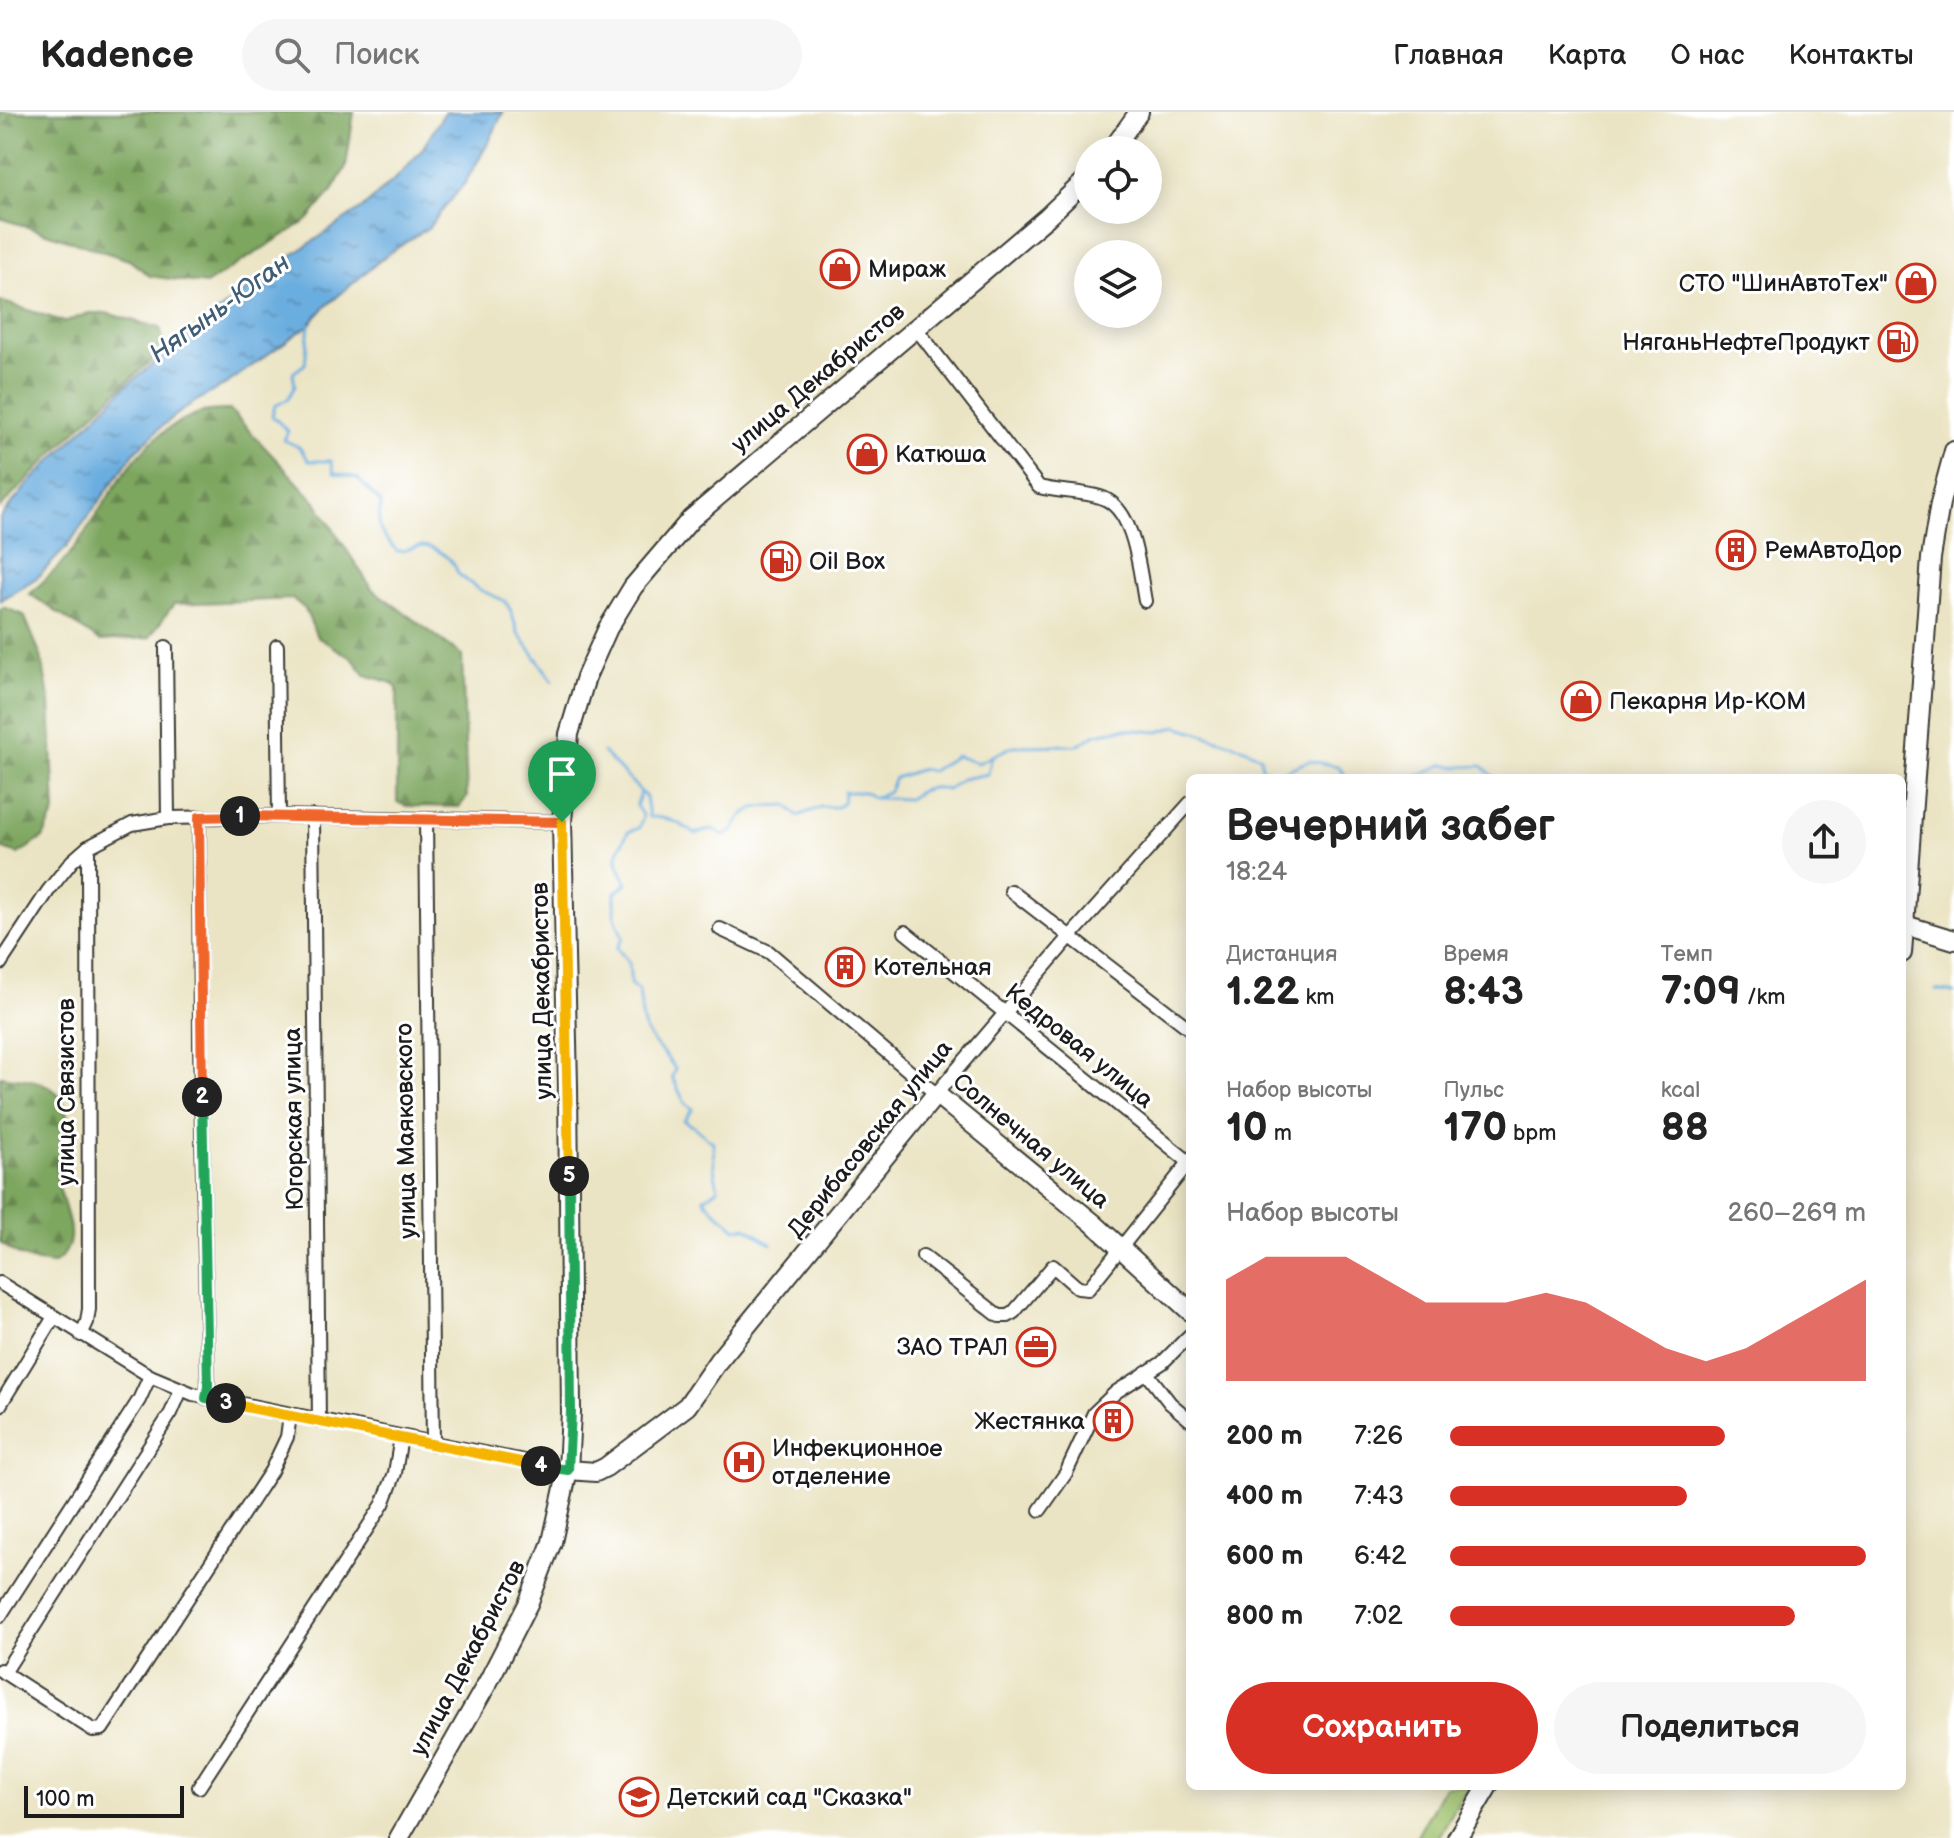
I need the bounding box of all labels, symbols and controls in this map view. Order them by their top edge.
search box [242,19,802,91]
text: Kadence [40,33,194,78]
icon: search [270,33,314,77]
text: Поиск [334,37,420,73]
text: Главная [1393,39,1504,72]
text: Карта [1548,39,1627,72]
text: О нас [1671,39,1744,72]
text: Контакты [1788,39,1914,72]
map controls [1074,136,1162,328]
button: locate [1074,136,1162,224]
button: layers [1074,240,1162,328]
water label: Нягынь-Юган [144,248,296,370]
shop icon: Мираж [819,248,861,290]
place label: Мираж [868,255,946,284]
shop icon: СТО "ШинАвтоТех" [1895,262,1937,304]
place label: СТО "ШинАвтоТех" [1679,269,1888,298]
street label: улица Декабристов [725,297,911,459]
fuel station icon: НяганьНефтеПродукт [1877,321,1919,363]
place label: НяганьНефтеПродукт [1622,328,1870,357]
shop icon: Катюша [846,433,888,475]
place label: Катюша [895,440,986,469]
building icon: РемАвтоДор [1715,529,1757,571]
place label: РемАвтоДор [1764,536,1902,565]
fuel station icon: Oil Box [760,540,802,582]
place label: Oil Box [809,547,885,576]
shop icon: Пекарня Ир-КОМ [1560,680,1602,722]
place label: Пекарня Ир-КОМ [1609,687,1806,716]
pin [528,740,596,822]
icon: arrive [540,752,584,796]
pin: 1 [220,796,260,836]
text: Вечерний забег [1226,800,1555,853]
button: share [1782,800,1866,884]
text: 1 [235,802,245,829]
text: 18:24 [1226,857,1287,888]
street label: улица Декабристов [526,882,558,1100]
text: Дистанция [1226,941,1337,968]
text: Время [1443,941,1509,968]
text: Темп [1661,941,1713,968]
building icon: Котельная [824,946,866,988]
place label: Котельная [873,953,992,982]
text: 1.22 [1226,968,1300,1016]
text: 8:43 [1443,968,1524,1016]
text: 7:09 [1661,968,1741,1016]
street label: Кедровая улица [999,977,1159,1115]
text: km [1300,984,1334,1011]
text: /km [1741,984,1786,1011]
street label: улица Связистов [52,998,81,1186]
street label: улица Маяковского [390,1023,422,1239]
street label: Югорская улица [278,1027,310,1211]
street label: Дерибасовская улица [781,1034,959,1244]
street label: Солнечная улица [947,1067,1115,1215]
pin: 2 [182,1077,222,1117]
text: Набор высоты [1226,1077,1372,1104]
text: Пульс [1443,1077,1504,1104]
text: kcal [1661,1077,1700,1104]
text: 2 [195,1083,209,1110]
text: 10 [1226,1104,1268,1152]
text: 170 [1443,1104,1507,1152]
text: 88 [1661,1104,1709,1152]
text: m [1268,1120,1292,1147]
text: bpm [1507,1120,1556,1147]
pin: 5 [549,1156,589,1196]
text: 5 [563,1162,575,1189]
text: Набор высоты [1226,1198,1399,1229]
text: 260–269 m [1728,1198,1866,1229]
office icon: ЗАО ТРАЛ [1015,1326,1057,1368]
place label: ЗАО ТРАЛ [897,1333,1008,1362]
pin: 3 [206,1383,246,1423]
text: 3 [220,1389,232,1416]
building icon: Жестянка [1092,1400,1134,1442]
place label: Жестянка [974,1407,1085,1436]
text: 200 m [1226,1421,1303,1452]
text: 7:26 [1354,1421,1403,1452]
place label: Инфекционное отделение [772,1434,943,1491]
hospital icon: Инфекционное отделение [723,1441,765,1483]
pin: 4 [521,1446,561,1486]
text: 4 [535,1452,547,1479]
text: 400 m [1226,1481,1303,1512]
text: 7:43 [1354,1481,1404,1512]
text: 600 m [1226,1541,1303,1572]
text: 6:42 [1354,1541,1406,1572]
street label: улица Декабристов [404,1555,532,1761]
text: 800 m [1226,1601,1303,1632]
text: 7:02 [1354,1601,1403,1632]
button: Сохранить [1226,1682,1538,1774]
button: Поделиться [1554,1682,1866,1774]
school or university icon: Детский сад "Сказка" [618,1776,660,1818]
scale bar [24,1782,184,1818]
place label: Детский сад "Сказка" [667,1783,912,1812]
text: 100 m [36,1786,95,1813]

